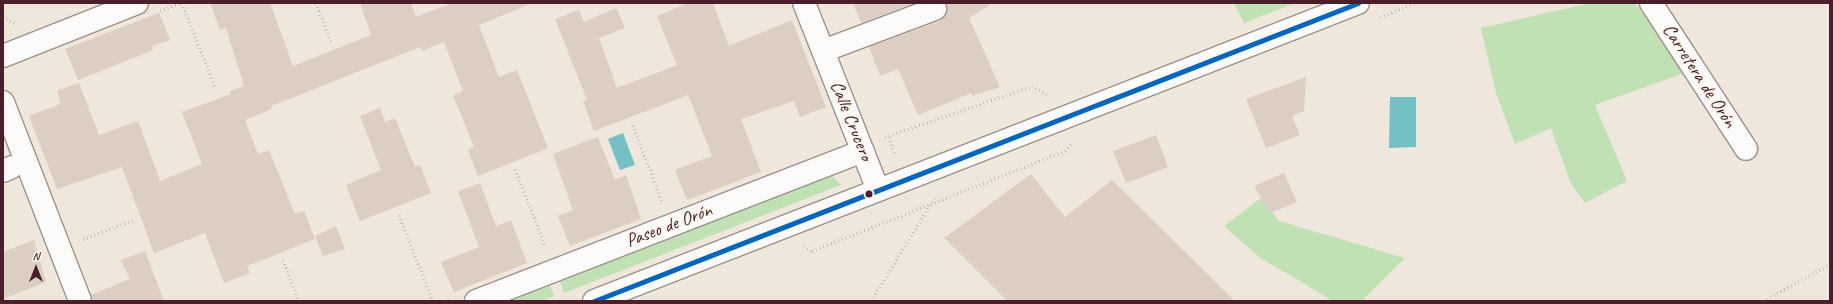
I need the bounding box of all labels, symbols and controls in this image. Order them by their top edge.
street label: Carretera de Orón [1657,20,1741,132]
street label: Calle Crucero [825,78,877,164]
unlabelled marker [864,189,874,199]
street label: Paseo de Orón [623,199,715,253]
north arrow [16,248,56,288]
text: N [33,249,39,263]

